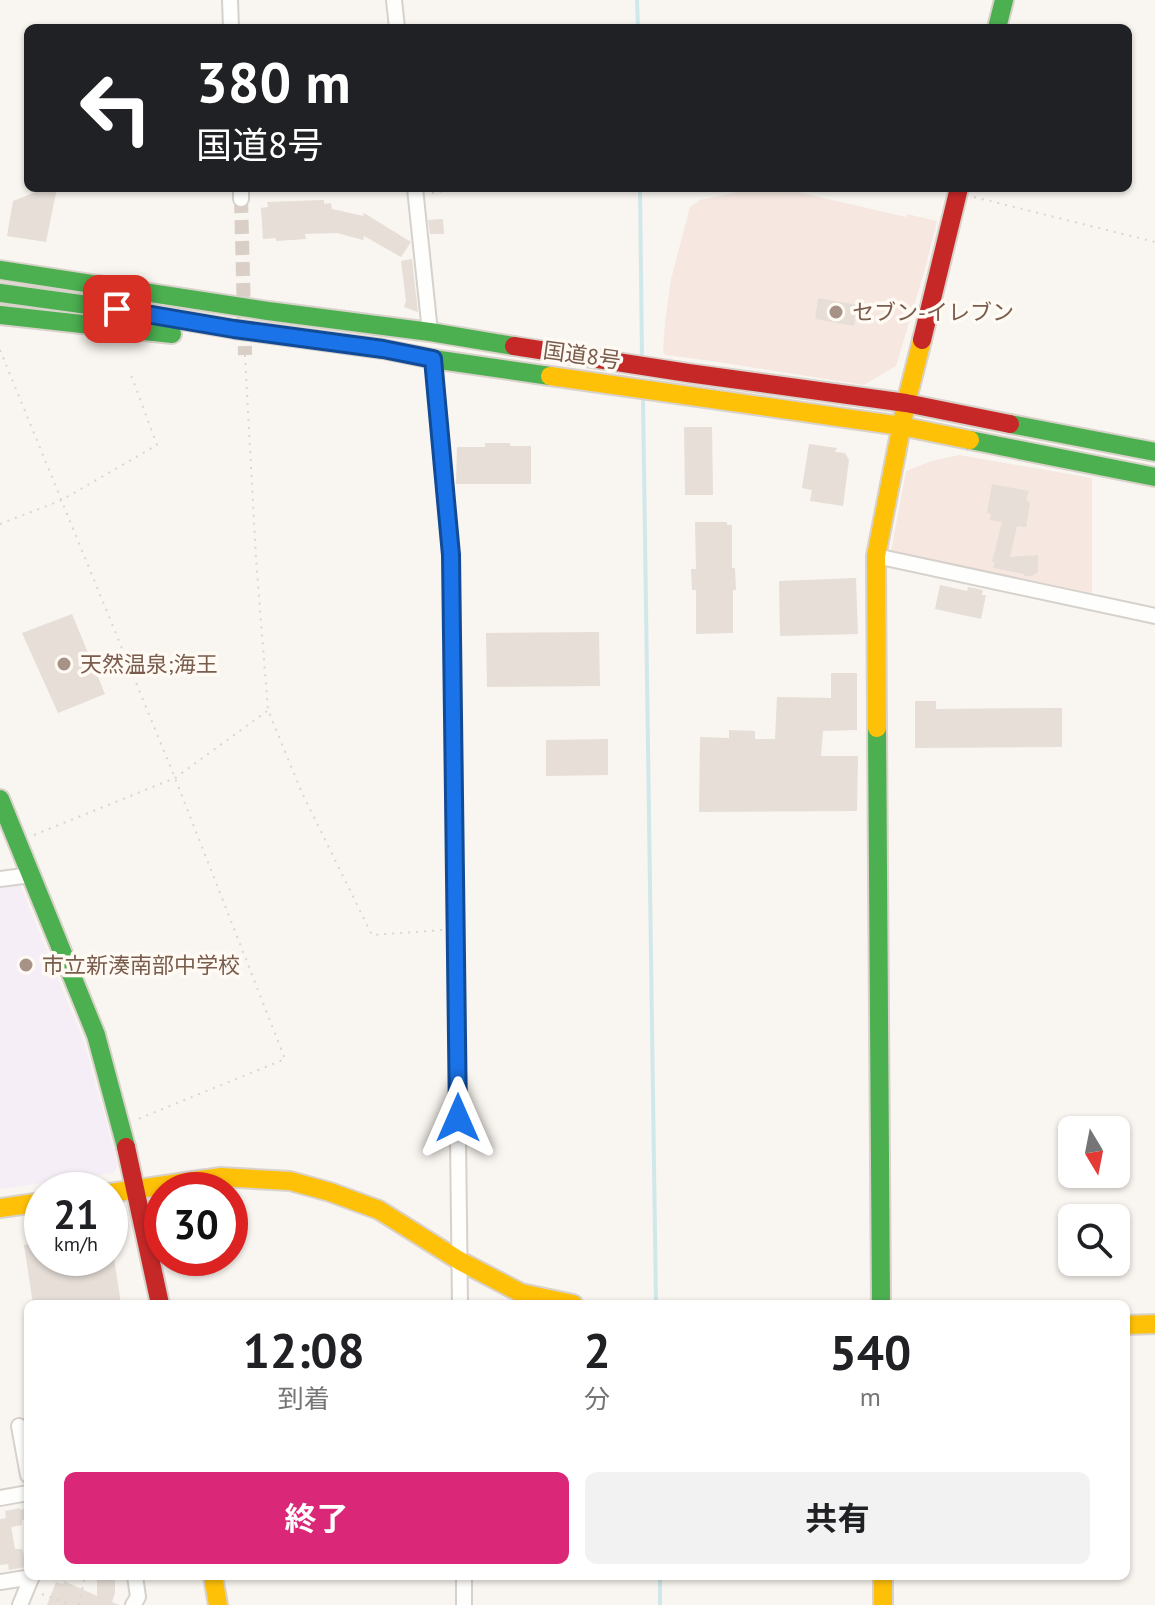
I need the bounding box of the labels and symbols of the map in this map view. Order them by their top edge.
pin [83,275,151,343]
place label: セブン-イレブン [852,298,1014,326]
marker: セブン-イレブン [827,303,845,321]
street label: 国道8号 [541,336,623,374]
place label: 天然温泉;海王 [80,650,218,678]
marker: 天然温泉;海王 [55,655,73,673]
place label: 市立新湊南部中学校 [42,951,240,979]
marker: 市立新湊南部中学校 [17,956,35,974]
position arrow [416,1076,500,1160]
north arrow [1058,1116,1130,1188]
speed limit sign: 30 [144,1172,248,1276]

